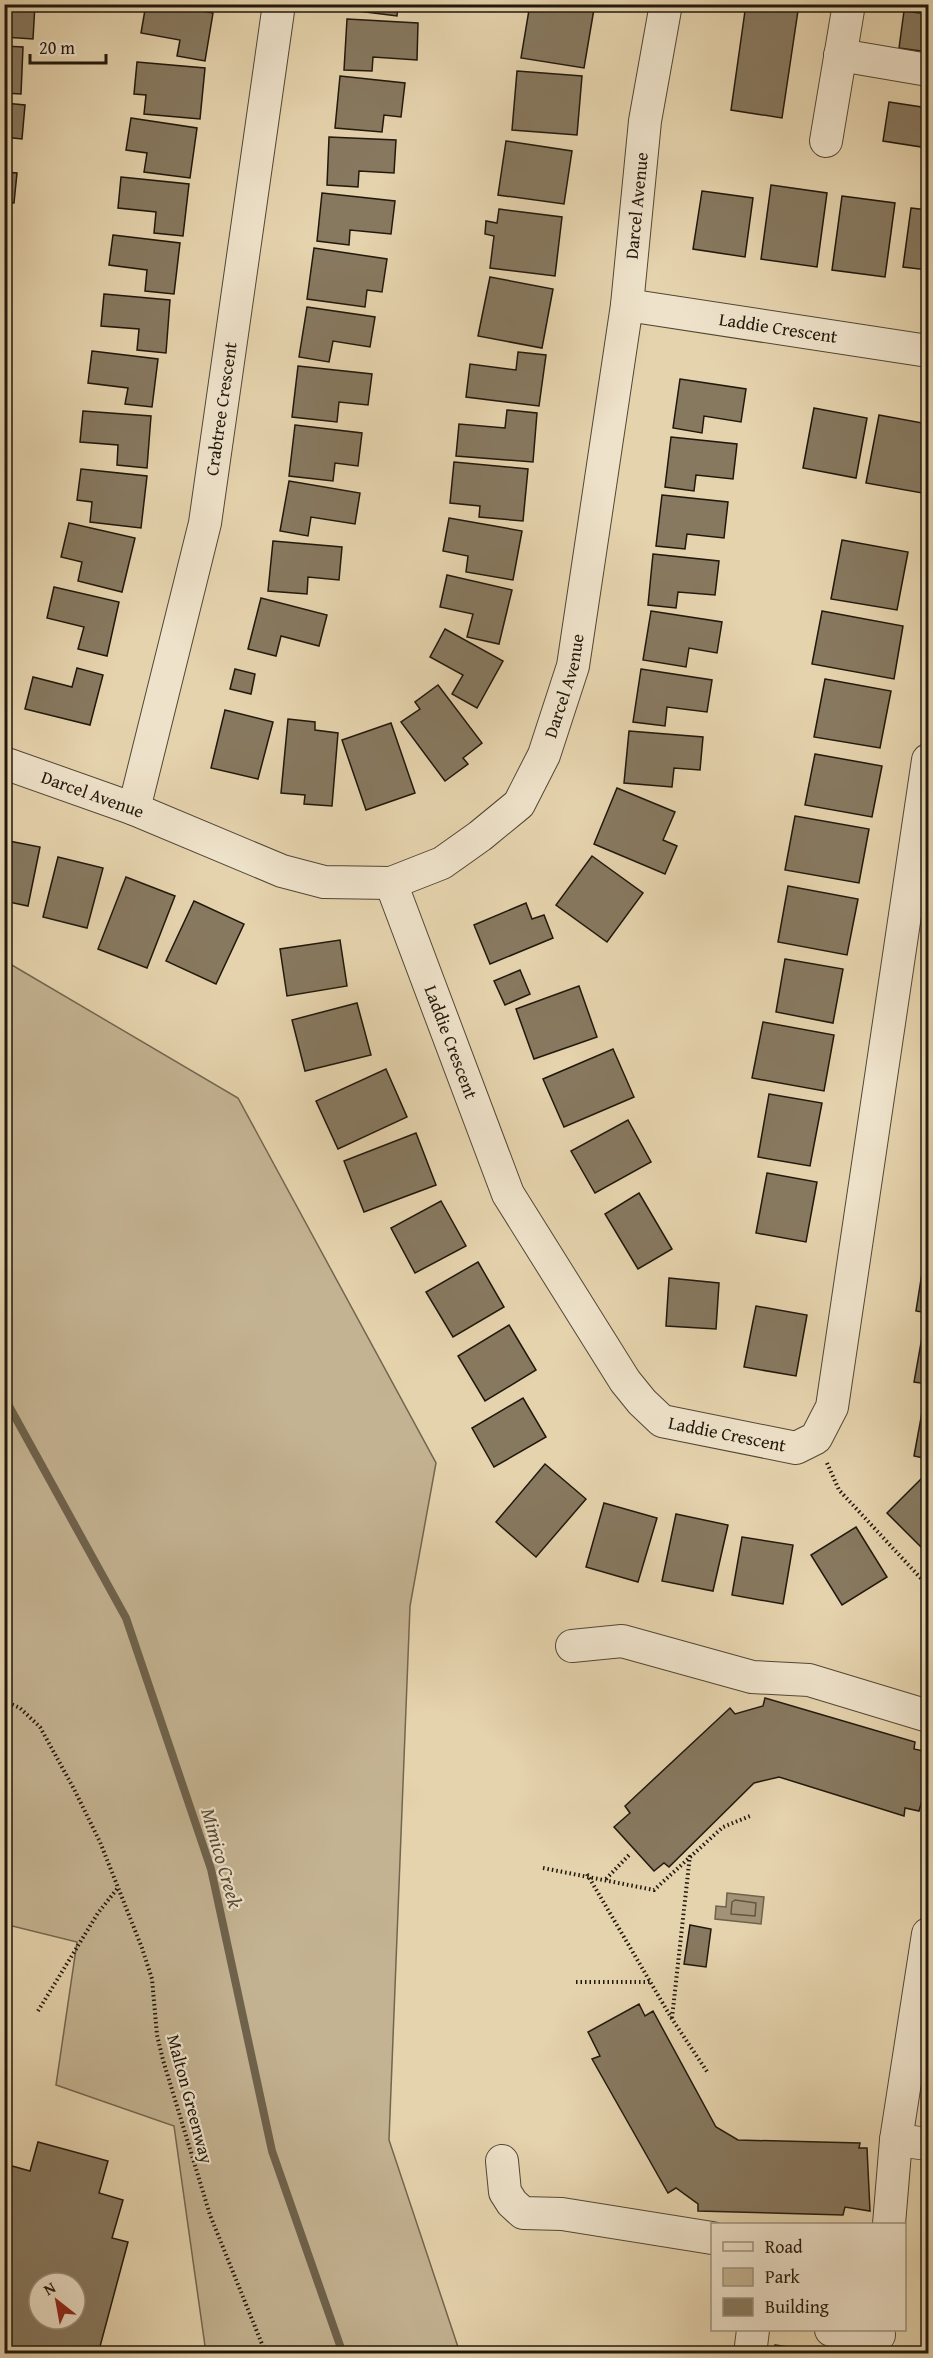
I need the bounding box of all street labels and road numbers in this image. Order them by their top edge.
street label: Darcel Avenue [618,151,655,260]
street label: Laddie Crescent [717,305,840,350]
street label: Crabtree Crescent [198,340,244,477]
street label: Darcel Avenue [536,632,591,741]
street label: Darcel Avenue [38,763,148,825]
street label: Laddie Crescent [418,981,485,1103]
street label: Laddie Crescent [666,1409,789,1459]
street label: Malton Greenway [160,2031,221,2166]

